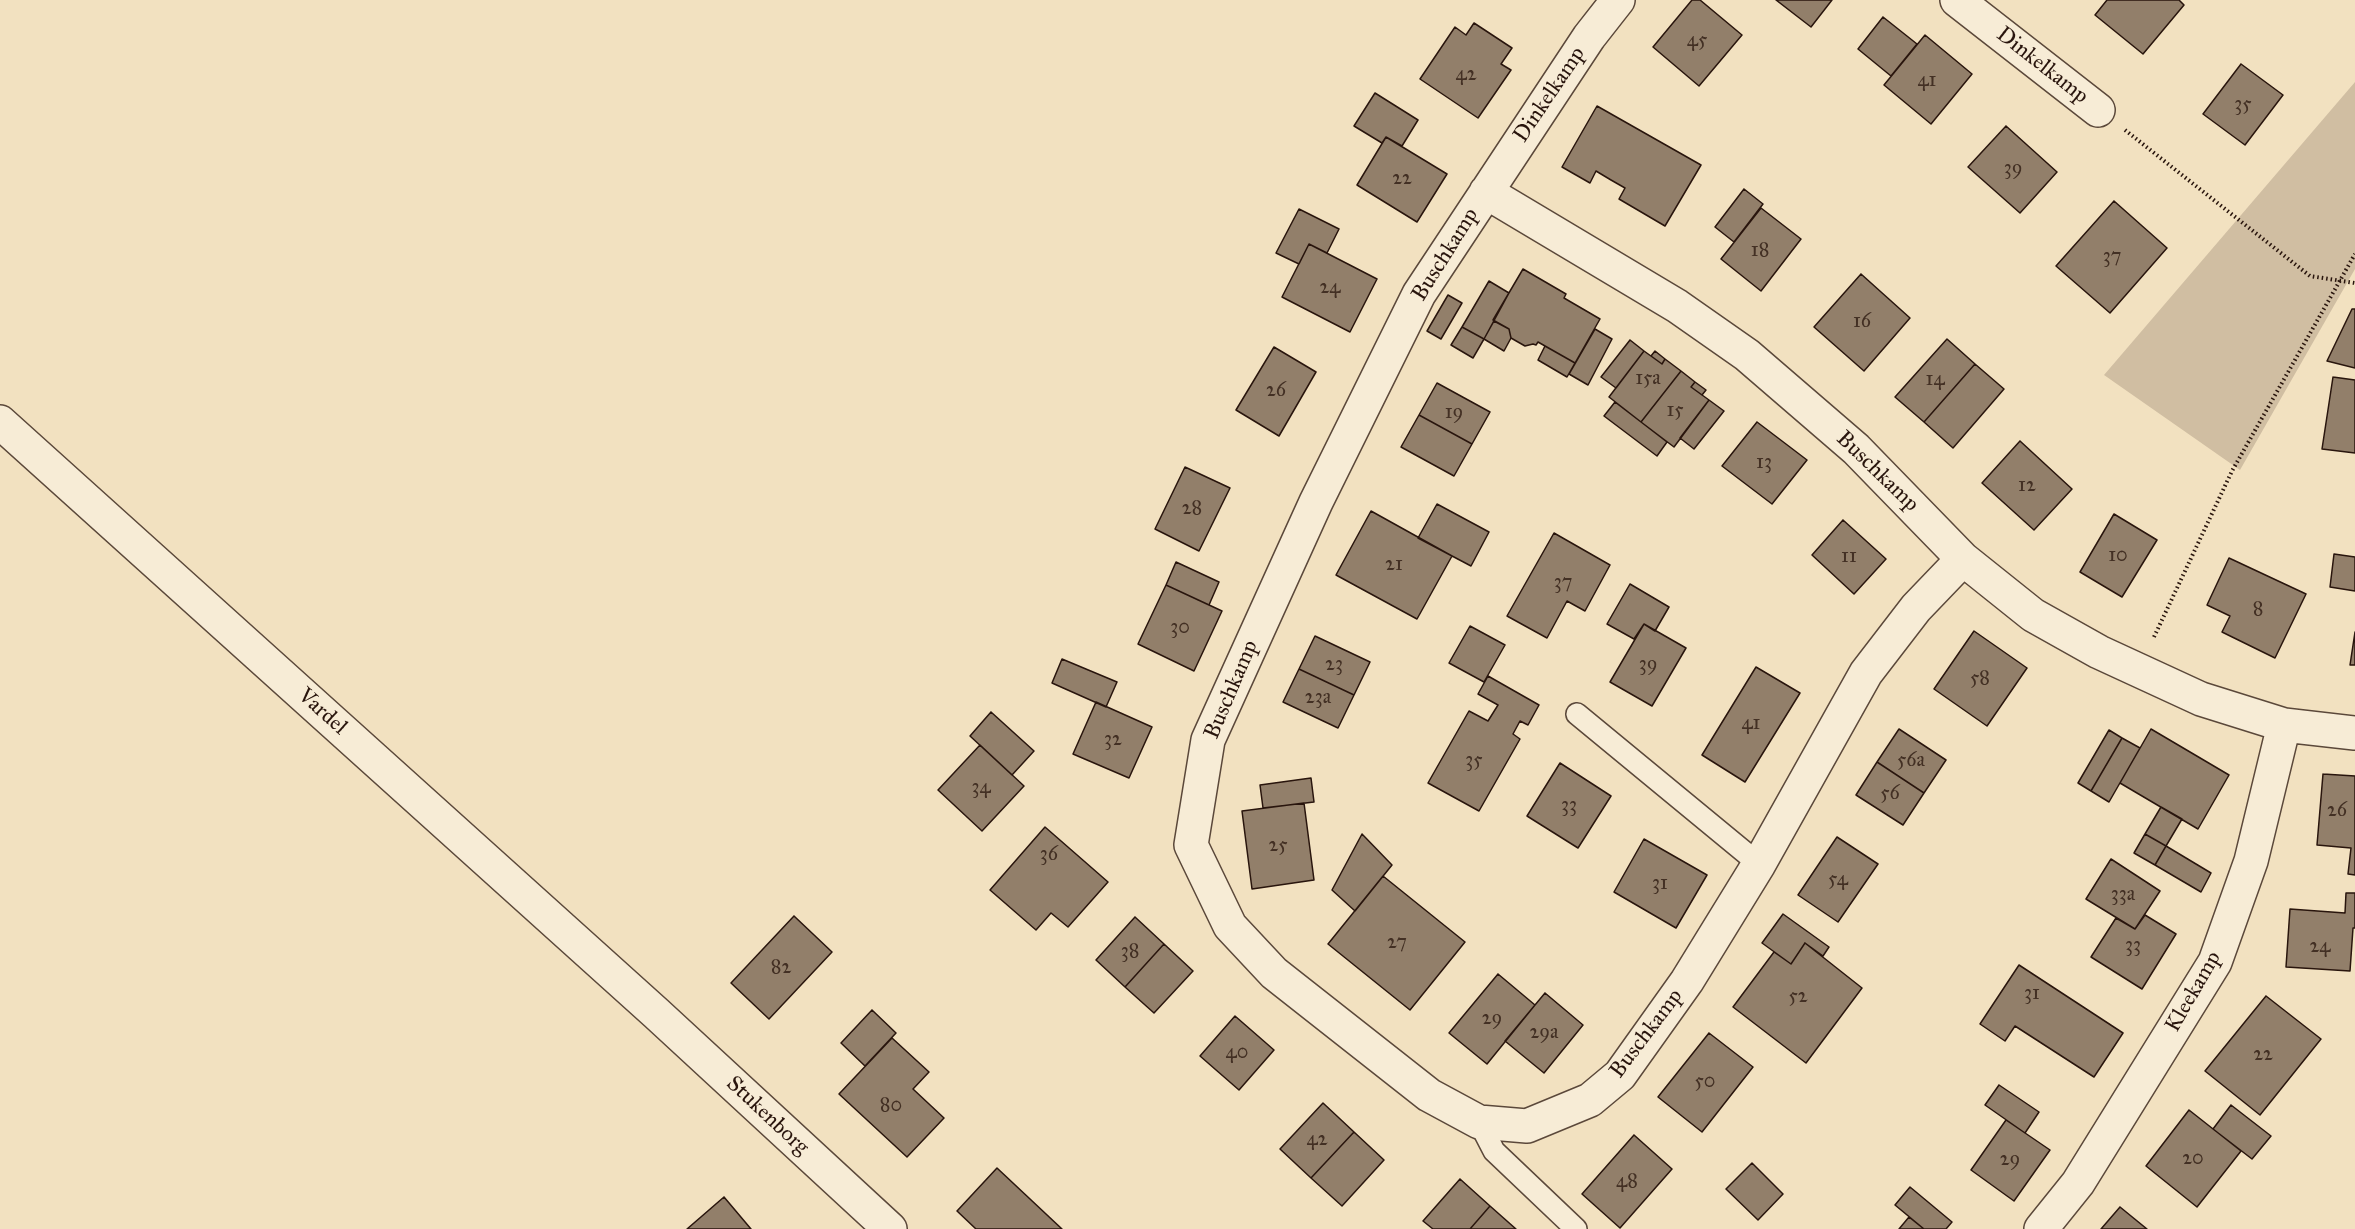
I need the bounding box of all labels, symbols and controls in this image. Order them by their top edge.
street label: Dinkelkamp [1991,22,2093,110]
house number: 45 [1687,29,1707,53]
street label: Dinkelkamp [1508,42,1592,148]
house number: 42 [1455,63,1477,87]
house number: 41 [1917,69,1937,93]
house number: 35 [2234,93,2252,117]
house number: 39 [2004,157,2022,181]
house number: 22 [1392,167,1412,191]
street label: Buschkamp [1407,204,1485,306]
house number: 18 [1751,239,1769,263]
house number: 37 [2103,245,2121,269]
house number: 24 [1319,276,1341,300]
house number: 16 [1853,310,1871,334]
house number: 15a [1635,367,1661,391]
house number: 14 [1925,368,1945,392]
house number: 26 [1266,379,1286,403]
house number: 15 [1666,399,1684,423]
house number: 19 [1445,401,1463,425]
street label: Buschkamp [1830,426,1924,518]
house number: 13 [1756,451,1772,475]
house number: 12 [2018,474,2036,498]
house number: 28 [1182,497,1202,521]
house number: 10 [2108,544,2128,568]
house number: 11 [1841,545,1857,569]
house number: 21 [1385,553,1403,577]
house number: 37 [1554,571,1572,595]
house number: 8 [2253,598,2263,622]
house number: 30 [1170,616,1190,640]
street label: Buschkamp [1199,637,1265,743]
house number: 23 [1325,653,1343,677]
house number: 39 [1639,653,1657,677]
house number: 58 [1970,667,1990,691]
street label: Vardel [292,683,352,741]
house number: 23a [1305,686,1331,710]
house number: 41 [1741,712,1761,736]
house number: 32 [1104,728,1122,752]
house number: 35 [1465,749,1483,773]
house number: 56a [1897,749,1925,773]
house number: 34 [971,776,991,800]
house number: 56 [1880,782,1900,806]
house number: 33 [1561,794,1577,818]
house number: 26 [2327,799,2347,823]
house number: 25 [1268,834,1288,858]
house number: 36 [1040,843,1058,867]
house number: 54 [1828,868,1848,892]
house number: 31 [1652,872,1668,896]
house number: 33a [2111,883,2135,907]
house number: 27 [1387,931,1407,955]
house number: 33 [2125,934,2141,958]
house number: 24 [2309,935,2331,959]
house number: 38 [1121,940,1139,964]
street label: Kleekamp [2160,947,2228,1037]
house number: 82 [771,956,791,980]
house number: 31 [2024,982,2040,1006]
street label: Buschkamp [1605,984,1689,1084]
house number: 52 [1788,985,1808,1009]
house number: 29 [1482,1007,1502,1031]
house number: 29a [1529,1021,1559,1045]
house number: 40 [1226,1041,1248,1065]
house number: 22 [2253,1043,2273,1067]
house number: 50 [1695,1070,1715,1094]
street label: Stukenborg [720,1071,814,1161]
house number: 80 [880,1094,902,1118]
house number: 42 [1306,1128,1328,1152]
house number: 20 [2182,1147,2204,1171]
house number: 29 [2000,1148,2020,1172]
house number: 48 [1616,1170,1638,1194]

